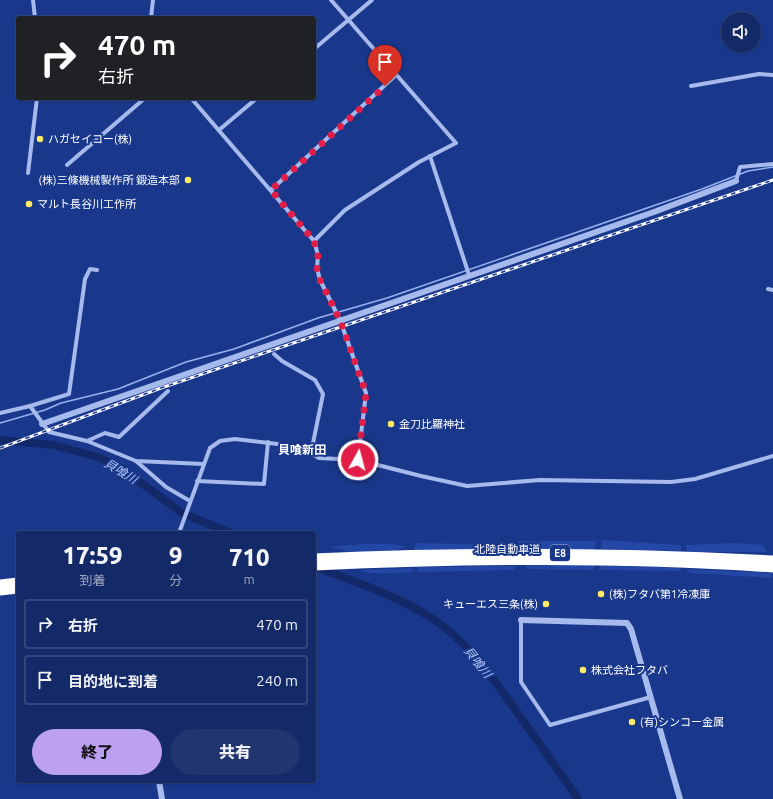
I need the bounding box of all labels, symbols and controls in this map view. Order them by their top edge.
map controls [721,12,761,52]
button: sound [721,12,761,52]
text: 470 m [98,29,176,60]
icon: right [32,32,84,84]
pin [368,45,402,86]
icon: arrive [374,51,396,73]
text: 右折 [98,66,134,86]
place label: ハガセイコー(株) [48,133,132,146]
marker: ハガセイコー(株) [35,134,45,144]
place label: (株)三條機械製作所 鍛造本部 [39,174,180,187]
marker: (株)三條機械製作所 鍛造本部 [183,175,193,185]
place label: マルト長谷川工作所 [37,198,137,210]
marker: マルト長谷川工作所 [24,199,34,209]
place label: 金刀比羅神社 [399,418,465,430]
marker: 金刀比羅神社 [386,419,396,429]
position arrow [337,439,379,481]
district label: 貝喰新田 [278,443,326,456]
water label: 貝喰川 [102,456,141,487]
text: 17:59 [62,542,123,569]
text: 9 [169,542,182,569]
street label: 北陸自動車道 [474,543,540,555]
text: 710 [229,544,270,571]
road number: E8 [550,545,570,561]
text: m [244,572,255,586]
text: 到着 [79,573,105,587]
text: 分 [169,573,182,587]
place label: (株)フタバ第1冷凍庫 [609,588,710,601]
marker: (株)フタバ第1冷凍庫 [596,589,606,599]
place label: キューエス三条(株) [443,598,538,611]
marker: キューエス三条(株) [541,599,551,609]
icon: right [34,613,56,635]
text: 470 m [256,616,298,633]
text: 右折 [68,617,98,634]
water label: 貝喰川 [462,644,496,682]
place label: 株式会社フタバ [591,664,668,676]
marker: 株式会社フタバ [578,665,588,675]
icon: arrive [34,669,56,691]
text: 240 m [256,672,298,689]
text: 目的地に到着 [68,673,158,690]
place label: (有)シンコー金属 [640,716,724,729]
marker: (有)シンコー金属 [627,717,637,727]
button: 終了 [32,729,162,775]
button: 共有 [170,729,300,775]

